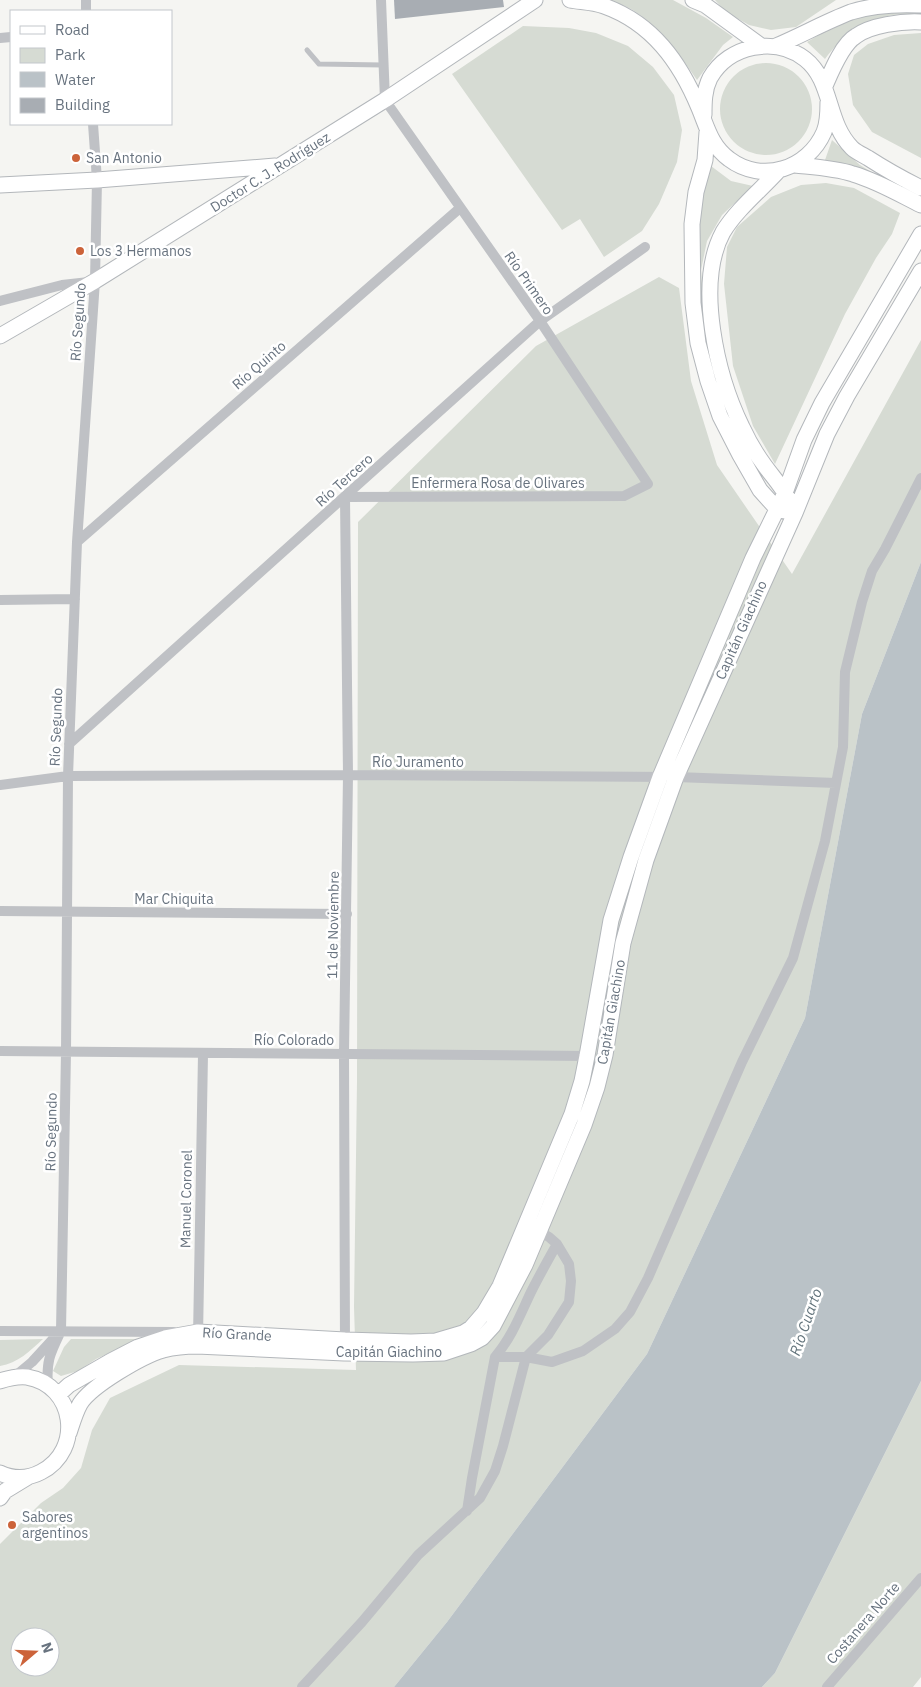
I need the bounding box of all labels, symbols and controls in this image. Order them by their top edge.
legend [10,10,172,125]
text: Road [55,20,90,39]
text: Park [55,45,85,64]
text: Water [55,70,96,89]
text: Building [55,95,110,114]
street label: Doctor C. J. Rodríguez [207,128,334,216]
place label: San Antonio [86,149,162,167]
marker: San Antonio [70,152,82,164]
place label: Los 3 Hermanos [90,242,192,260]
marker: Los 3 Hermanos [74,245,86,257]
street label: Río Primero [501,248,558,318]
street label: Río Segundo [66,282,90,362]
street label: Río Quinto [228,337,290,393]
street label: Río Tercero [312,449,377,510]
street label: Enfermera Rosa de Olivares [411,474,585,492]
street label: Capitán Giachino [711,578,771,682]
street label: Río Segundo [46,687,66,767]
street label: Río Juramento [372,753,464,771]
street label: 11 de Noviembre [323,871,343,979]
street label: Mar Chiquita [134,890,214,908]
street label: Capitán Giachino [593,958,629,1066]
street label: Río Colorado [254,1031,334,1049]
street label: Río Segundo [41,1092,61,1171]
street label: Manuel Coronel [176,1149,196,1248]
water label: Río Cuarto [785,1286,826,1358]
street label: Río Grande [202,1323,273,1345]
street label: Capitán Giachino [336,1343,442,1361]
place label: Sabores argentinos [22,1508,88,1542]
marker: Sabores argentinos [6,1519,18,1531]
street label: Costanera Norte [823,1578,904,1668]
north arrow [10,1627,60,1677]
text: N [37,1640,57,1655]

